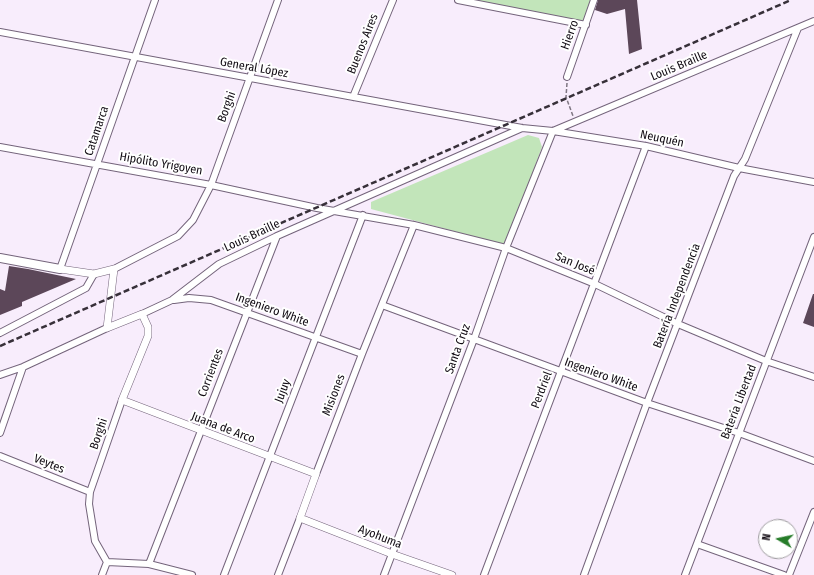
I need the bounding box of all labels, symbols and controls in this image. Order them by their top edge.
street label: Buenos Aires [344,12,382,76]
street label: Hierro [558,18,582,52]
street label: Louis Braille [649,48,709,84]
street label: General López [219,55,289,81]
street label: Borghi [215,90,239,124]
street label: Catamarca [82,104,112,158]
street label: Neuquén [639,127,685,151]
street label: Hipólito Yrigoyen [118,150,204,178]
street label: Louis Braille [222,217,282,255]
street label: Batería Independencia [650,242,704,350]
street label: San José [553,250,597,278]
street label: Ingeniero White [233,290,311,330]
street label: Santa Cruz [442,322,474,376]
street label: Corrientes [195,347,227,399]
street label: Ingeniero White [562,355,640,395]
street label: Batería Libertad [718,363,760,441]
street label: Perdriel [528,369,556,411]
street label: Misiones [320,372,348,418]
street label: Jujuy [272,377,294,405]
street label: Juana de Arco [189,409,257,447]
street label: Borghi [87,417,111,451]
street label: Veytes [32,451,66,477]
north arrow [758,519,798,559]
street label: Ayohuma [356,522,404,552]
text: N [760,533,774,541]

